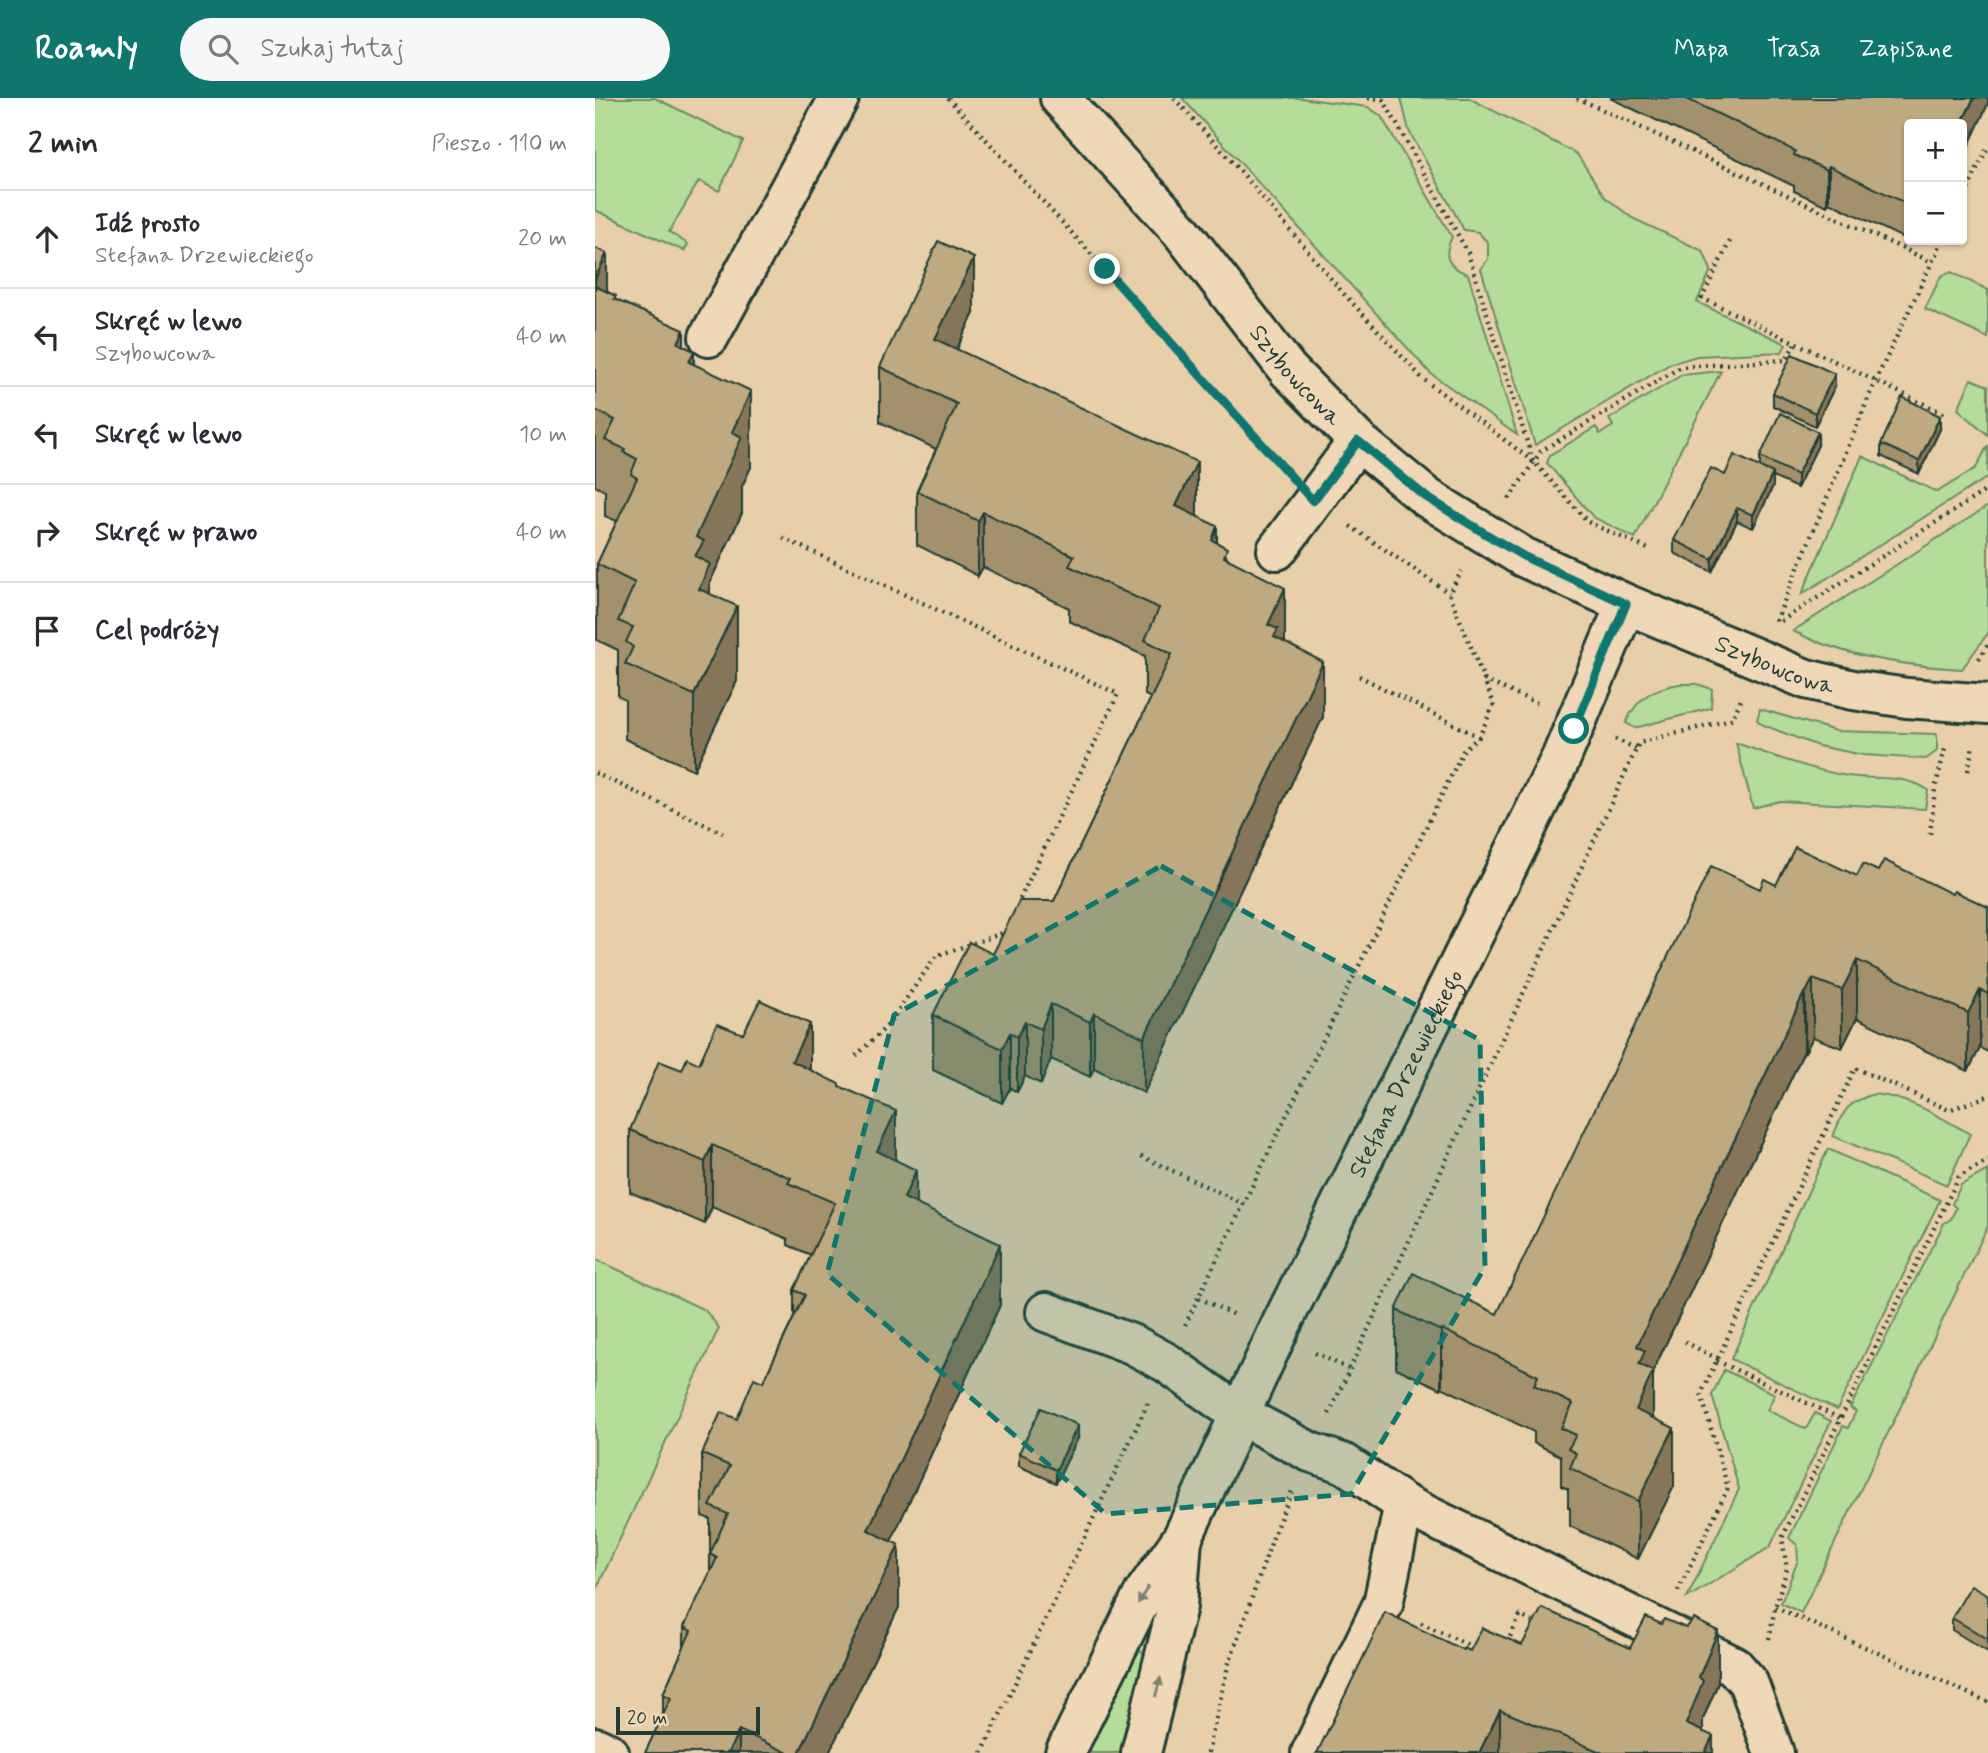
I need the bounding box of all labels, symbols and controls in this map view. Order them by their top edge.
search box [180,18,670,81]
text: Roamly [35,27,138,71]
icon: search [204,30,242,68]
text: Szukaj tutaj [260,32,404,66]
text: Mapa [1674,34,1729,65]
text: Trasa [1767,34,1821,65]
text: Zapisane [1859,34,1953,65]
map controls [1904,119,1967,245]
button: + [1904,119,1967,182]
text: 2 min [28,124,98,163]
text: Pieszo · 110 m [431,129,567,159]
button: − [1904,182,1967,245]
text: Idź prosto [95,207,200,241]
icon: ahead [28,220,66,258]
text: 20 m [518,224,567,254]
text: Stefana Drzewieckiego [95,241,314,271]
route end [1089,253,1120,284]
text: Skręć w lewo [95,305,242,339]
icon: left [28,318,66,356]
street label: Szybowcowa [1242,319,1349,433]
text: 40 m [516,322,567,352]
text: Szybowcowa [95,339,215,369]
icon: left [28,416,66,454]
text: Skręć w lewo [95,418,242,452]
text: 10 m [519,420,567,450]
icon: right [28,514,66,552]
text: Skręć w prawo [95,516,257,550]
text: 40 m [516,518,567,548]
icon: arrive [28,612,66,650]
text: Cel podróży [95,614,219,648]
street label: Szybowcowa [1710,629,1837,702]
route start [1558,713,1589,744]
street label: Stefana Drzewieckiego [1342,965,1471,1183]
one-way arrow [1137,1586,1150,1605]
one-way arrow [1153,1676,1164,1698]
scale bar [616,1704,759,1736]
text: 20 m [627,1706,667,1731]

